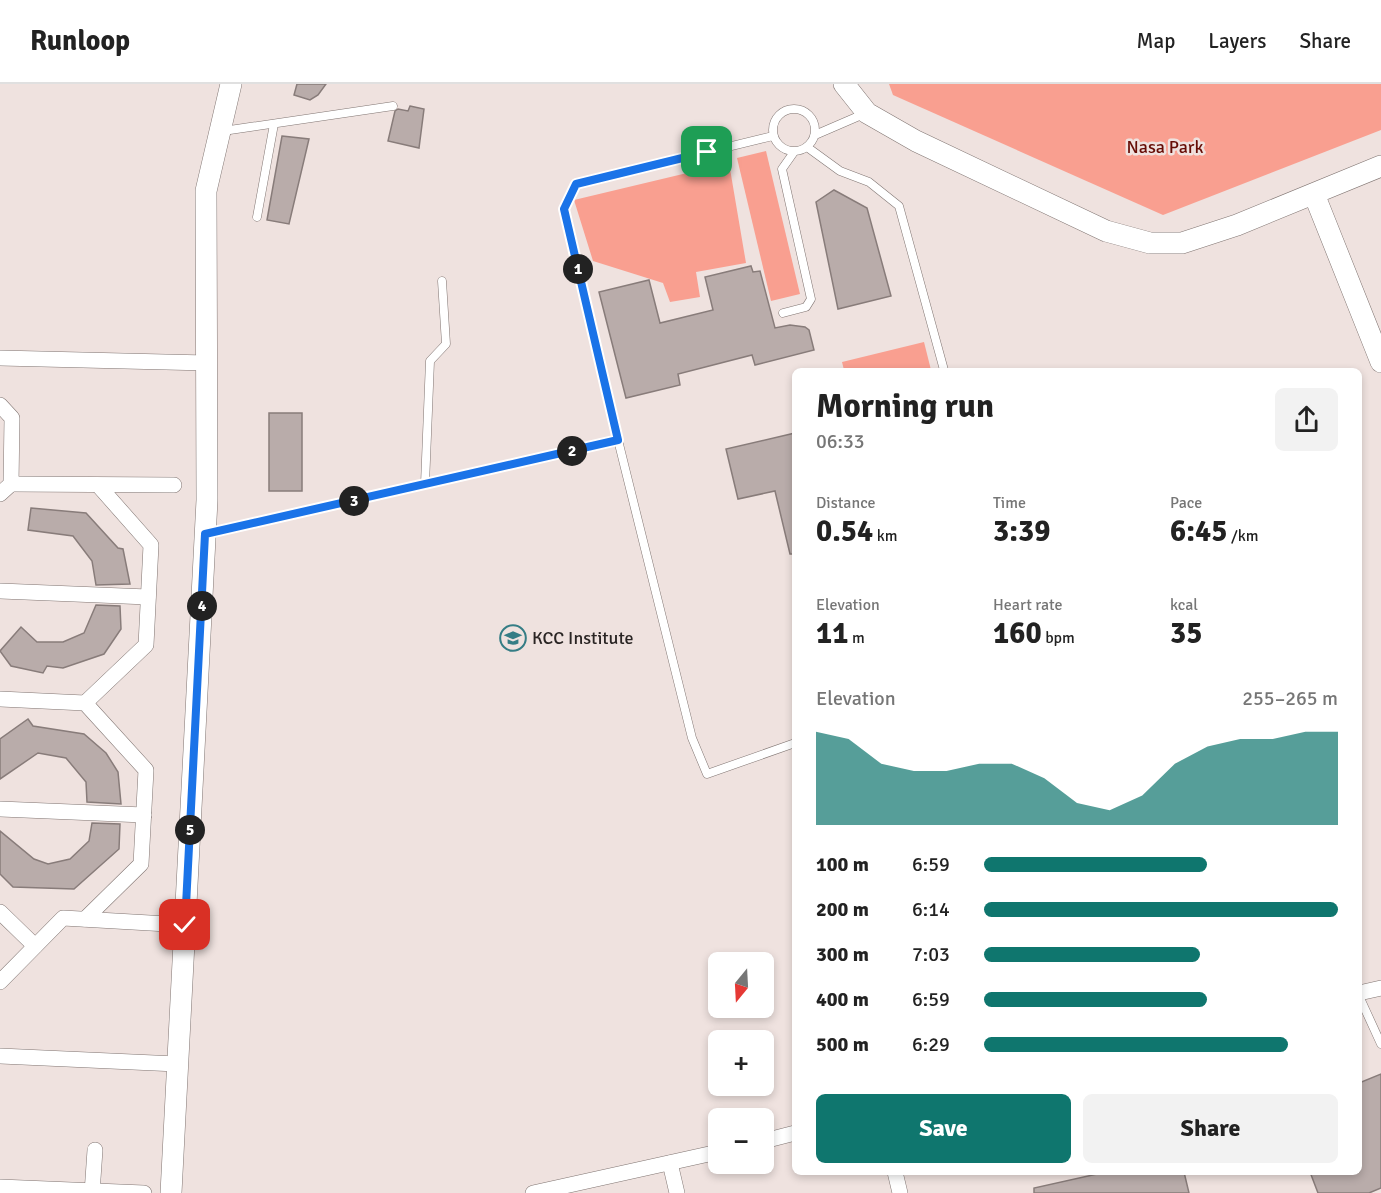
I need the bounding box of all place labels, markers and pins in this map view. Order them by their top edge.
pin [681,126,732,177]
pin: 1 [563,254,593,284]
pin: 2 [557,436,587,466]
pin: 3 [339,486,369,516]
pin: 4 [187,591,217,621]
school or university icon: KCC Institute [498,623,528,653]
place label: KCC Institute [532,627,634,649]
pin: 5 [175,815,205,845]
pin [159,899,210,950]

